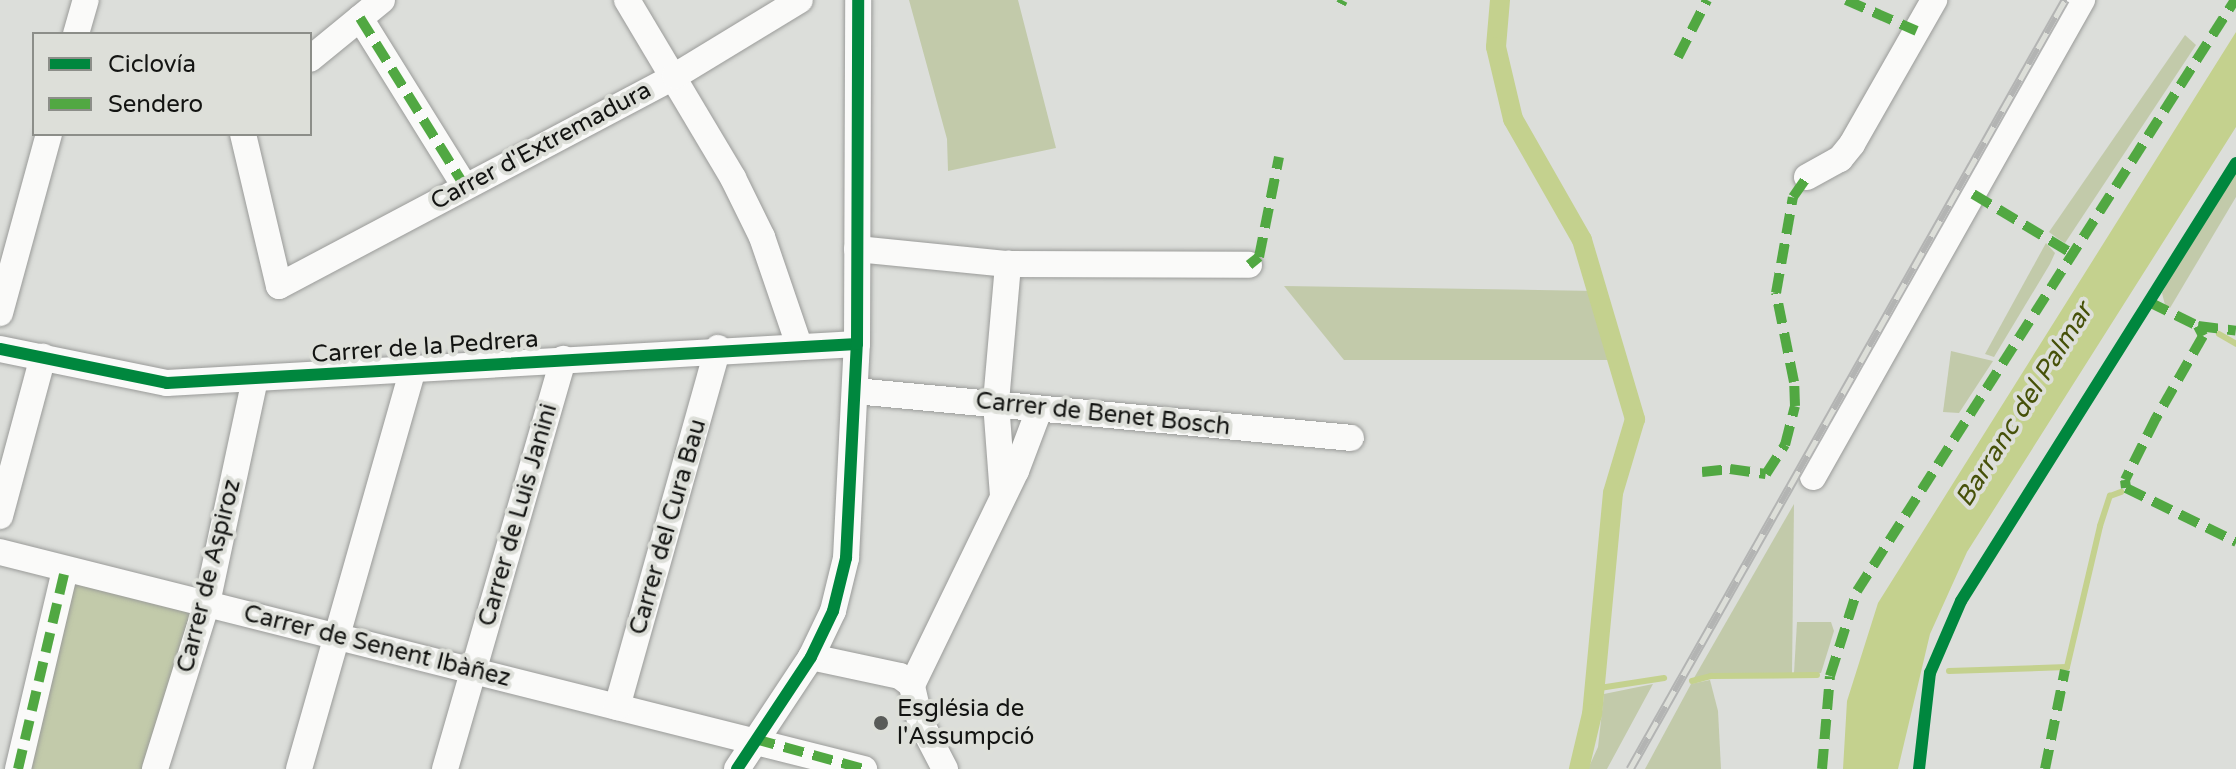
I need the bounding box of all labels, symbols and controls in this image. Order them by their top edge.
legend [32,32,312,136]
text: Ciclovía [108,50,196,79]
street label: Carrer d'Extremadura [426,76,656,216]
text: Sendero [108,90,203,119]
water label: Barranc del Palmar [1949,297,2099,513]
street label: Carrer de la Pedrera [311,325,539,369]
street label: Carrer de Benet Bosch [974,386,1232,442]
street label: Carrer de Luis Janini [472,400,564,630]
street label: Carrer del Cura Bau [623,416,713,638]
street label: Carrer de Aspiroz [171,476,247,676]
street label: Carrer de Senent Ibàñez [241,599,513,693]
place label: Església de l'Assumpció [897,695,1034,751]
marker: Església de l'Assumpció [872,714,890,732]

